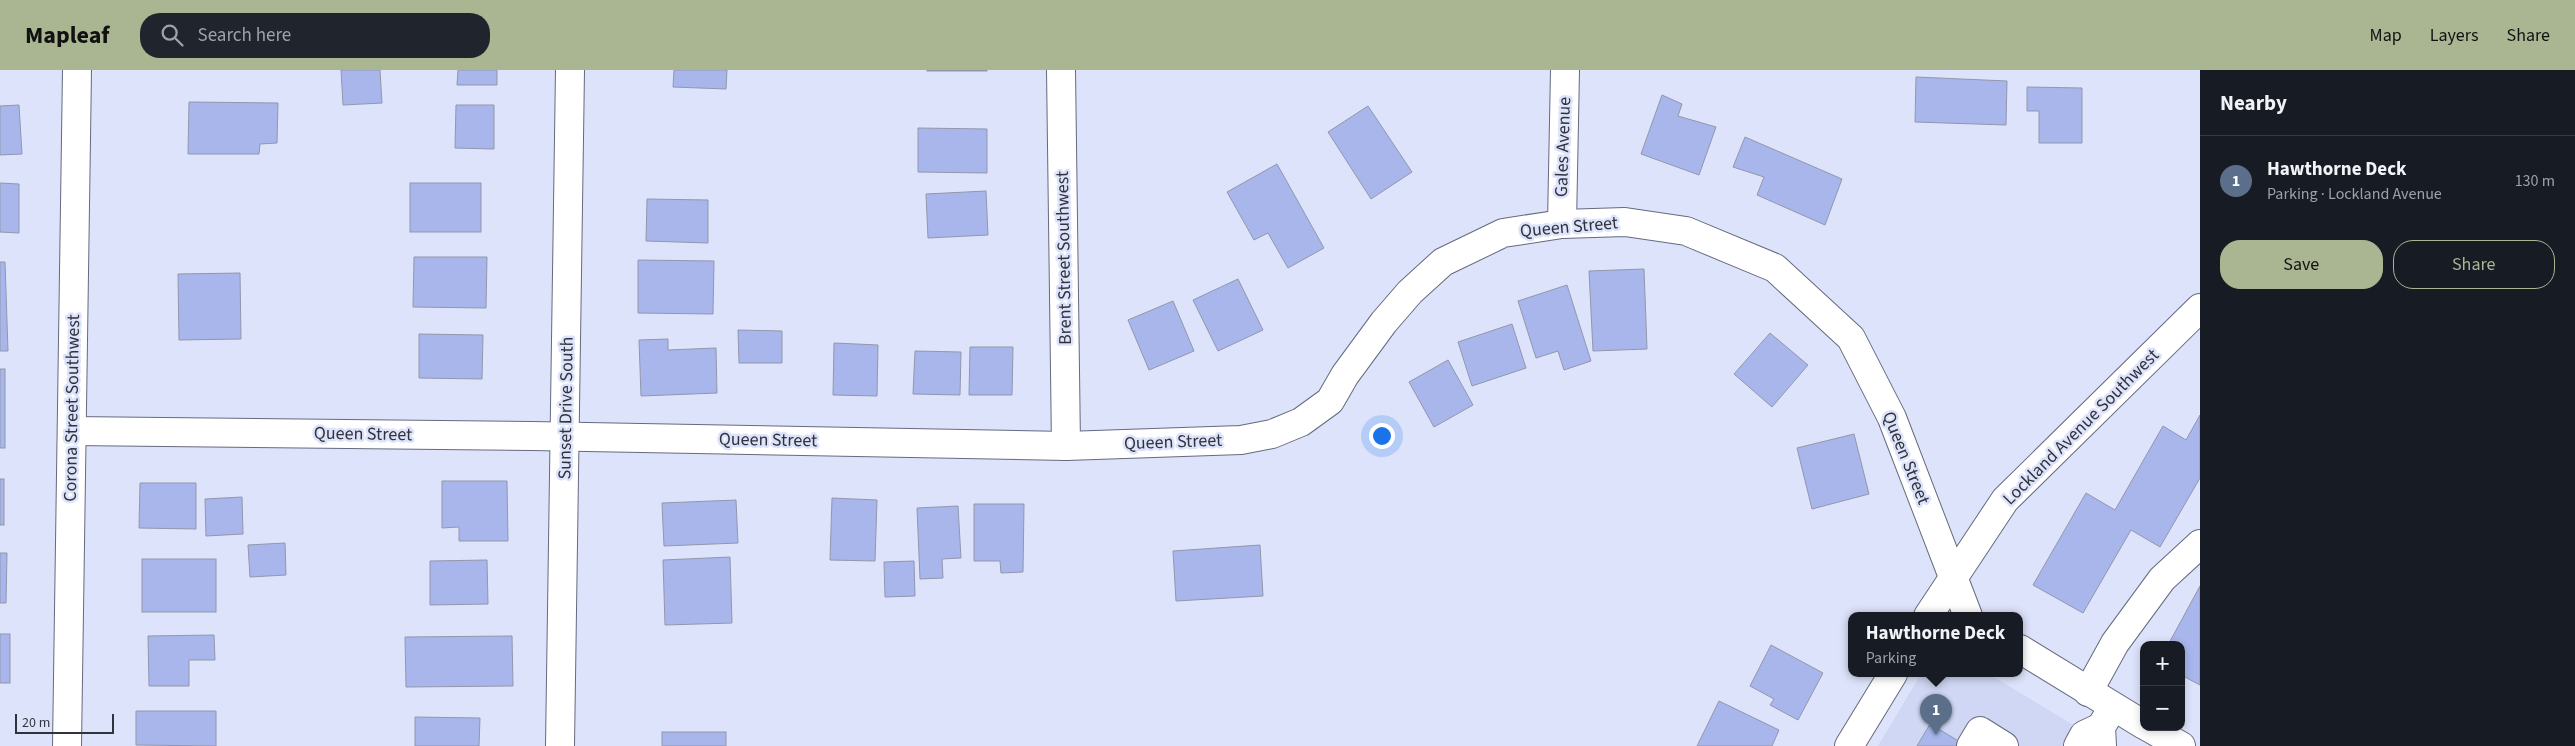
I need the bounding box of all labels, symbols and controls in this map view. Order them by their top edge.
search box [140,13,490,58]
text: Mapleaf [25,18,110,53]
icon: search [158,21,186,49]
text: Search here [198,22,291,49]
text: Map [2370,23,2402,48]
text: Layers [2430,23,2479,48]
text: Share [2507,23,2550,48]
text: Nearby [2220,88,2287,118]
street label: Gales Avenue [1549,96,1577,198]
text: Hawthorne Deck [2267,156,2407,183]
text: 1 [2232,170,2240,192]
text: 130 m [2515,170,2555,192]
street label: Brent Street Southwest [1050,171,1078,345]
text: Parking · Lockland Avenue [2267,183,2442,205]
street label: Queen Street [1519,210,1619,244]
button: Save [2220,240,2383,289]
button: Share [2393,240,2555,289]
street label: Corona Street Southwest [58,314,86,502]
street label: Sunset Drive South [552,336,580,480]
street label: Lockland Avenue Southwest [1997,343,2165,511]
street label: Queen Street [1876,408,1936,508]
street label: Queen Street [314,421,412,447]
your location [1369,423,1395,449]
street label: Queen Street [719,427,817,453]
street label: Queen Street [1124,428,1222,456]
popup [1848,612,2023,677]
text: Hawthorne Deck [1866,620,2005,647]
map controls [2140,641,2185,731]
button: + [2140,641,2185,686]
text: Parking [1866,647,1916,669]
button: − [2140,686,2185,731]
pin: 1 [1920,694,1952,735]
scale bar [15,711,114,734]
text: 20 m [22,713,50,733]

